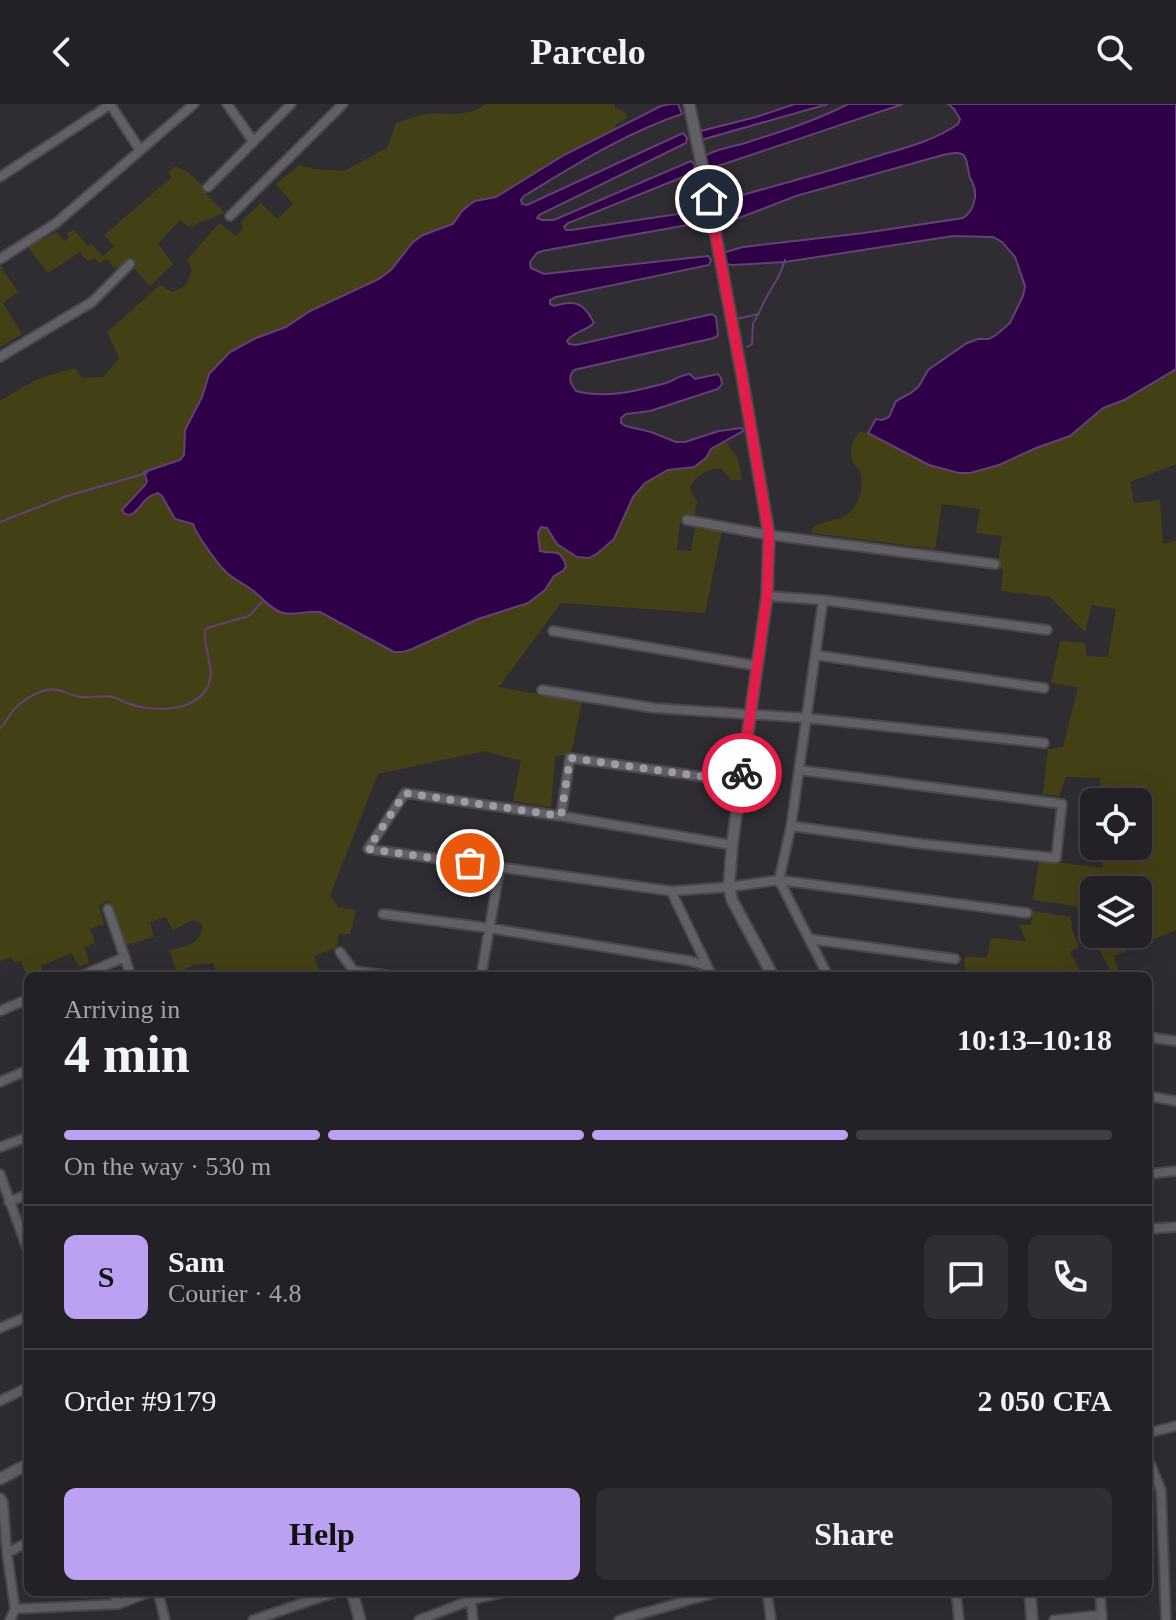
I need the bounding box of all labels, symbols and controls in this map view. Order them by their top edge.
icon: back [40,30,84,74]
icon: search [1092,30,1136,74]
text: Parcelo [530,32,646,72]
pin [675,165,743,233]
icon: home [687,177,731,221]
courier [702,733,782,813]
icon: bike [720,751,764,795]
map controls [1080,788,1152,948]
button: locate [1080,788,1152,860]
pin [436,829,504,897]
icon: bag [448,841,492,885]
button: layers [1080,876,1152,948]
text: Arriving in [64,995,180,1024]
text: 10:13–10:18 [957,1023,1112,1056]
text: 4 min [64,1026,190,1083]
text: On the way · 530 m [64,1152,271,1181]
button: chat [924,1235,1008,1319]
button: phone [1028,1235,1112,1319]
text: Sam [168,1245,225,1278]
text: S [98,1260,114,1293]
text: Courier · 4.8 [168,1279,302,1308]
text: Order #9179 [64,1384,216,1417]
text: 2 050 CFA [978,1384,1112,1417]
button: Help [64,1488,580,1580]
button: Share [596,1488,1112,1580]

